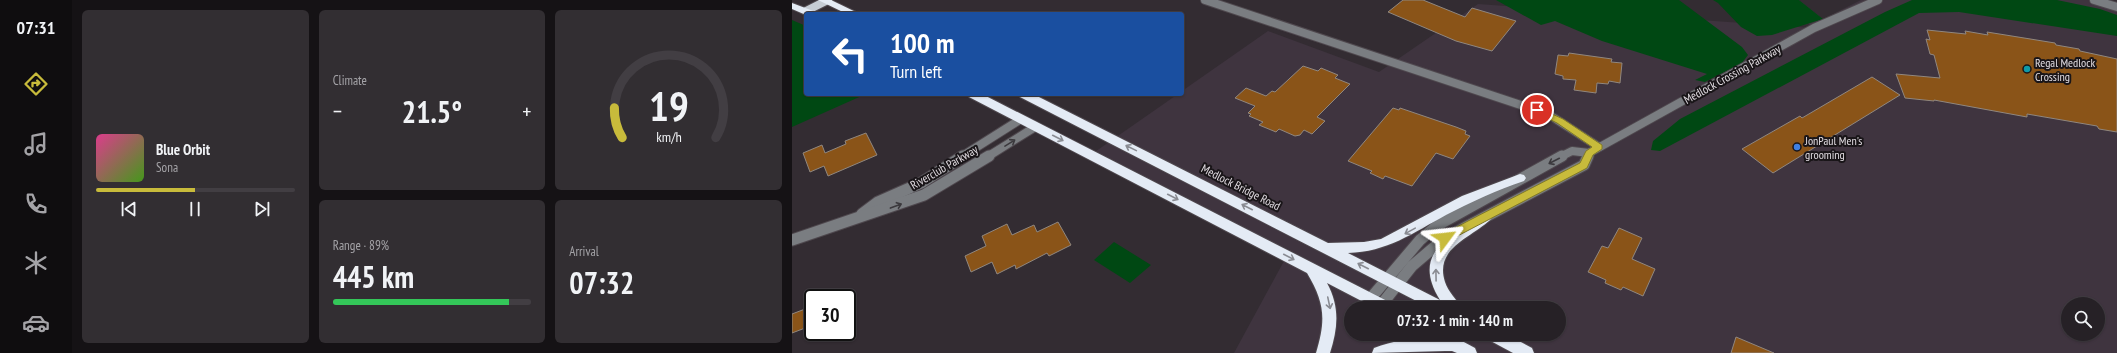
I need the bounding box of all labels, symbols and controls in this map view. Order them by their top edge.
text: 07:31 [17,16,55,39]
text: 100 m [890,24,954,61]
icon: left [824,28,876,80]
street label: Medlock Crossing Parkway [1681,41,1784,107]
place label: Regal Medlock Crossing [2035,55,2096,84]
text: Turn left [890,60,942,83]
marker: Regal Medlock Crossing [2022,64,2032,74]
icon: directions [22,70,50,98]
text: Climate [333,72,367,89]
text: 19 [649,79,689,132]
text: 21.5° [402,92,462,131]
pin [1520,93,1554,127]
text: − [333,97,342,125]
text: + [522,97,531,125]
icon: arrive [1526,99,1548,121]
text: km/h [656,126,681,145]
icon: music [22,130,50,158]
place label: JonPaul Men's grooming [1804,133,1862,162]
one-way arrow [1051,135,1063,142]
one-way arrow [1004,139,1015,148]
text: Blue Orbit [156,140,210,159]
street label: Riverclub Parkway [908,141,981,192]
marker: JonPaul Men's grooming [1792,142,1802,152]
one-way arrow [1125,144,1137,151]
one-way arrow [1548,157,1560,165]
text: Sona [156,159,178,176]
street label: Medlock Bridge Road [1199,161,1283,213]
icon: phone [22,190,50,218]
one-way arrow [1167,194,1179,202]
icon: previous [118,198,140,220]
icon: pause [184,198,206,220]
icon: next [251,198,273,220]
one-way arrow [889,201,901,209]
one-way arrow [1241,203,1253,210]
position arrow [1424,217,1466,259]
one-way arrow [1404,227,1416,235]
text: Range · 89% [333,237,389,254]
text: Arrival [569,243,599,260]
icon: climate [22,249,50,277]
one-way arrow [1283,253,1295,261]
text: 445 km [333,257,414,296]
one-way arrow [1357,262,1369,269]
text: 07:32 [569,263,634,302]
one-way arrow [1432,269,1440,282]
speed limit sign: 30 [804,289,856,341]
one-way arrow [1325,296,1333,309]
map controls [2061,297,2105,341]
button: search [2061,297,2105,341]
icon: car [22,309,50,337]
text: 07:32 · 1 min · 140 m [1397,311,1513,330]

